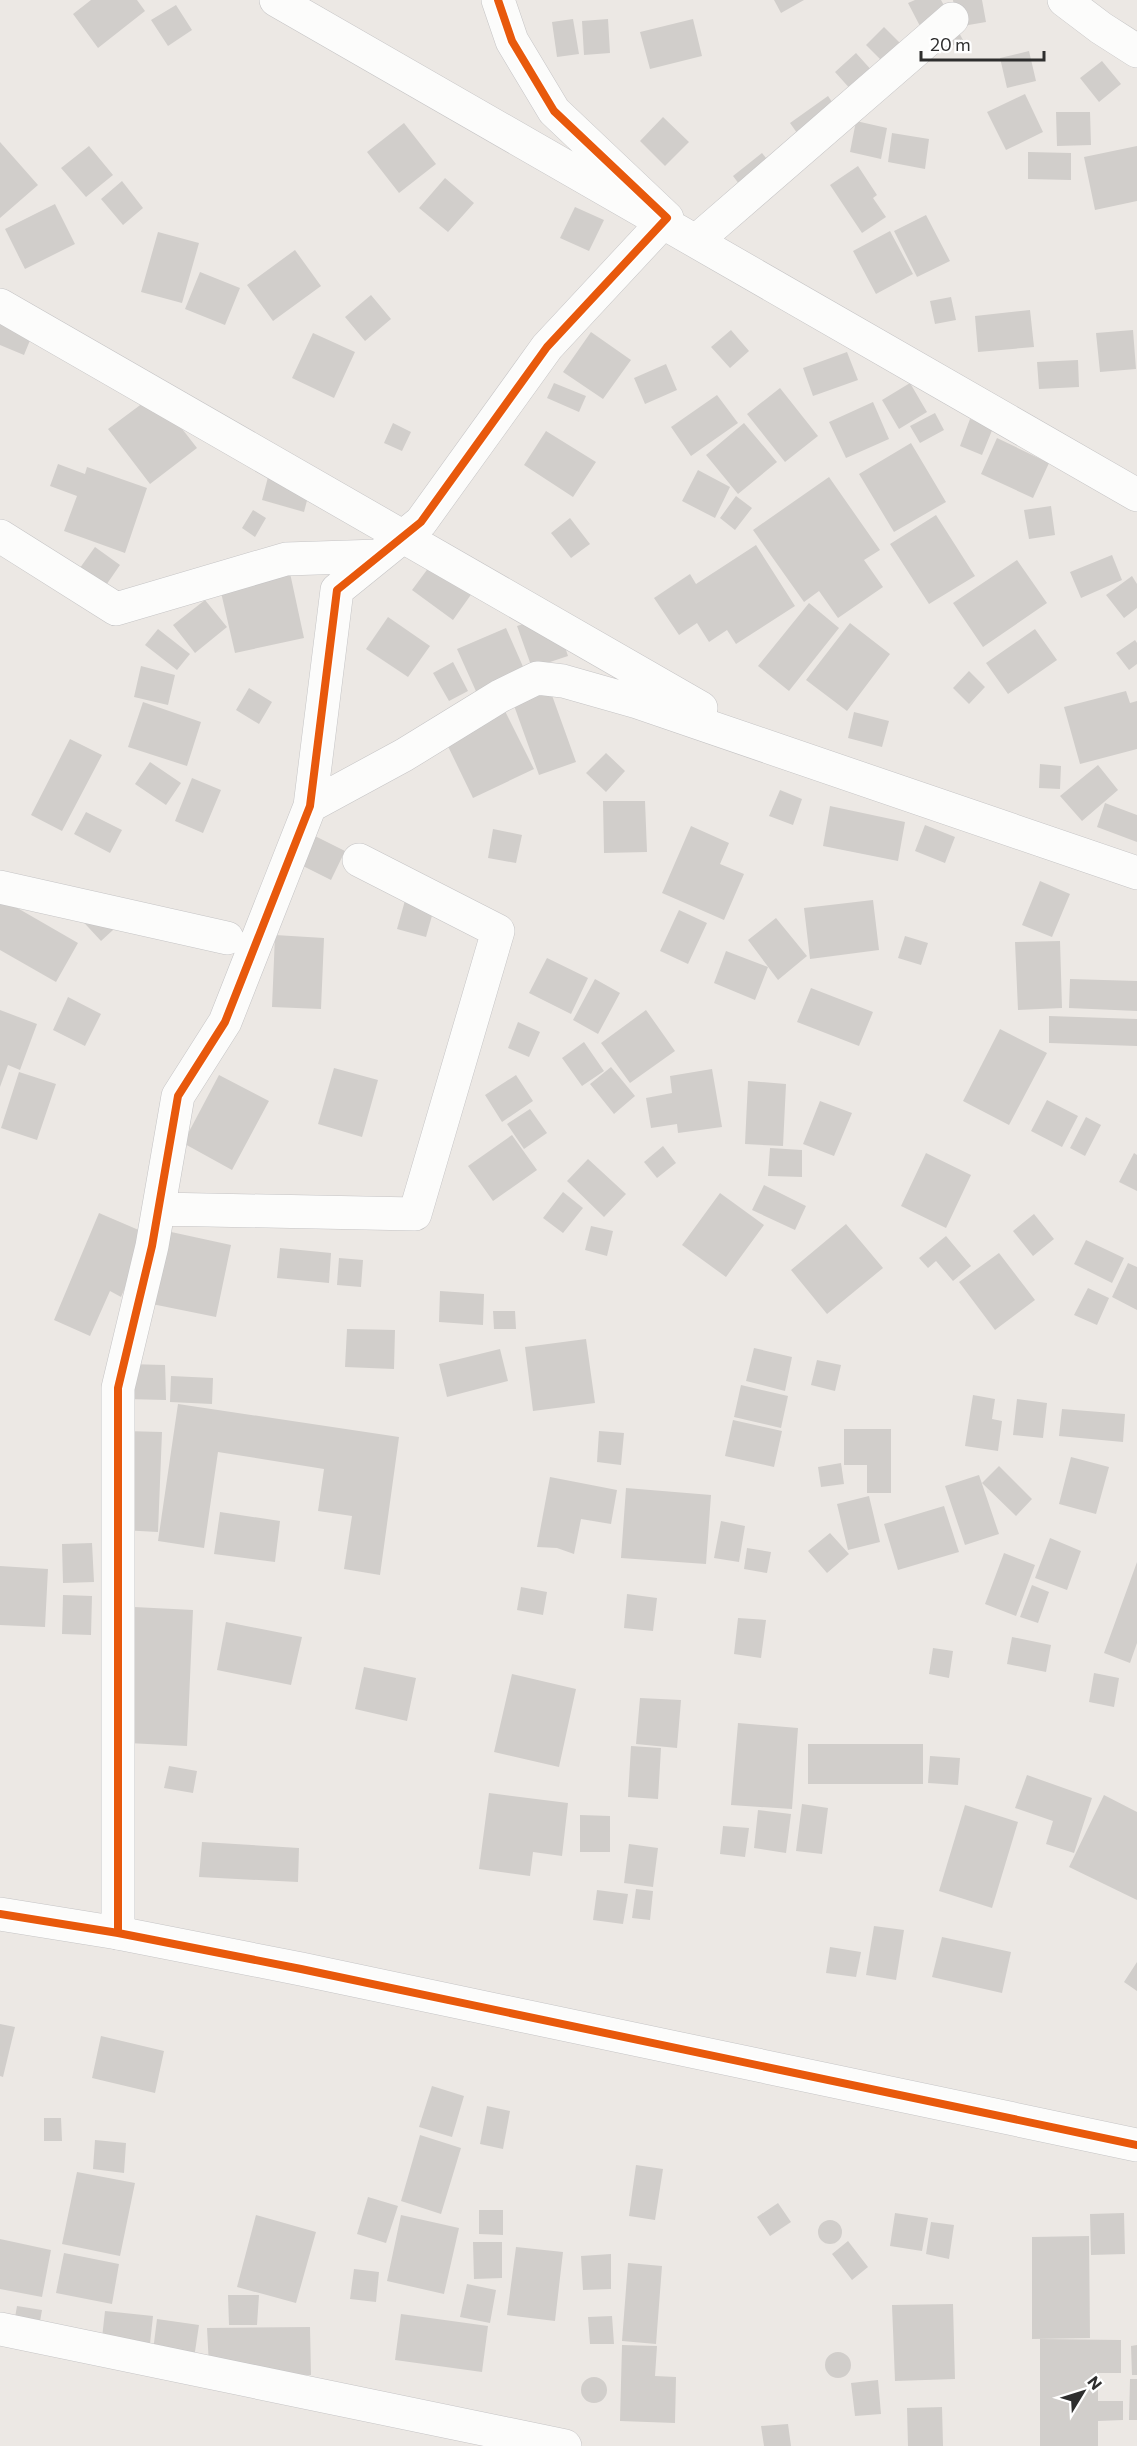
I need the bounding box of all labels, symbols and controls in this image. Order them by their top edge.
scale bar [921,24,1044,62]
text: 20 m [930,33,971,55]
north arrow [1053,2362,1113,2422]
text: N [1084,2372,1106,2393]

